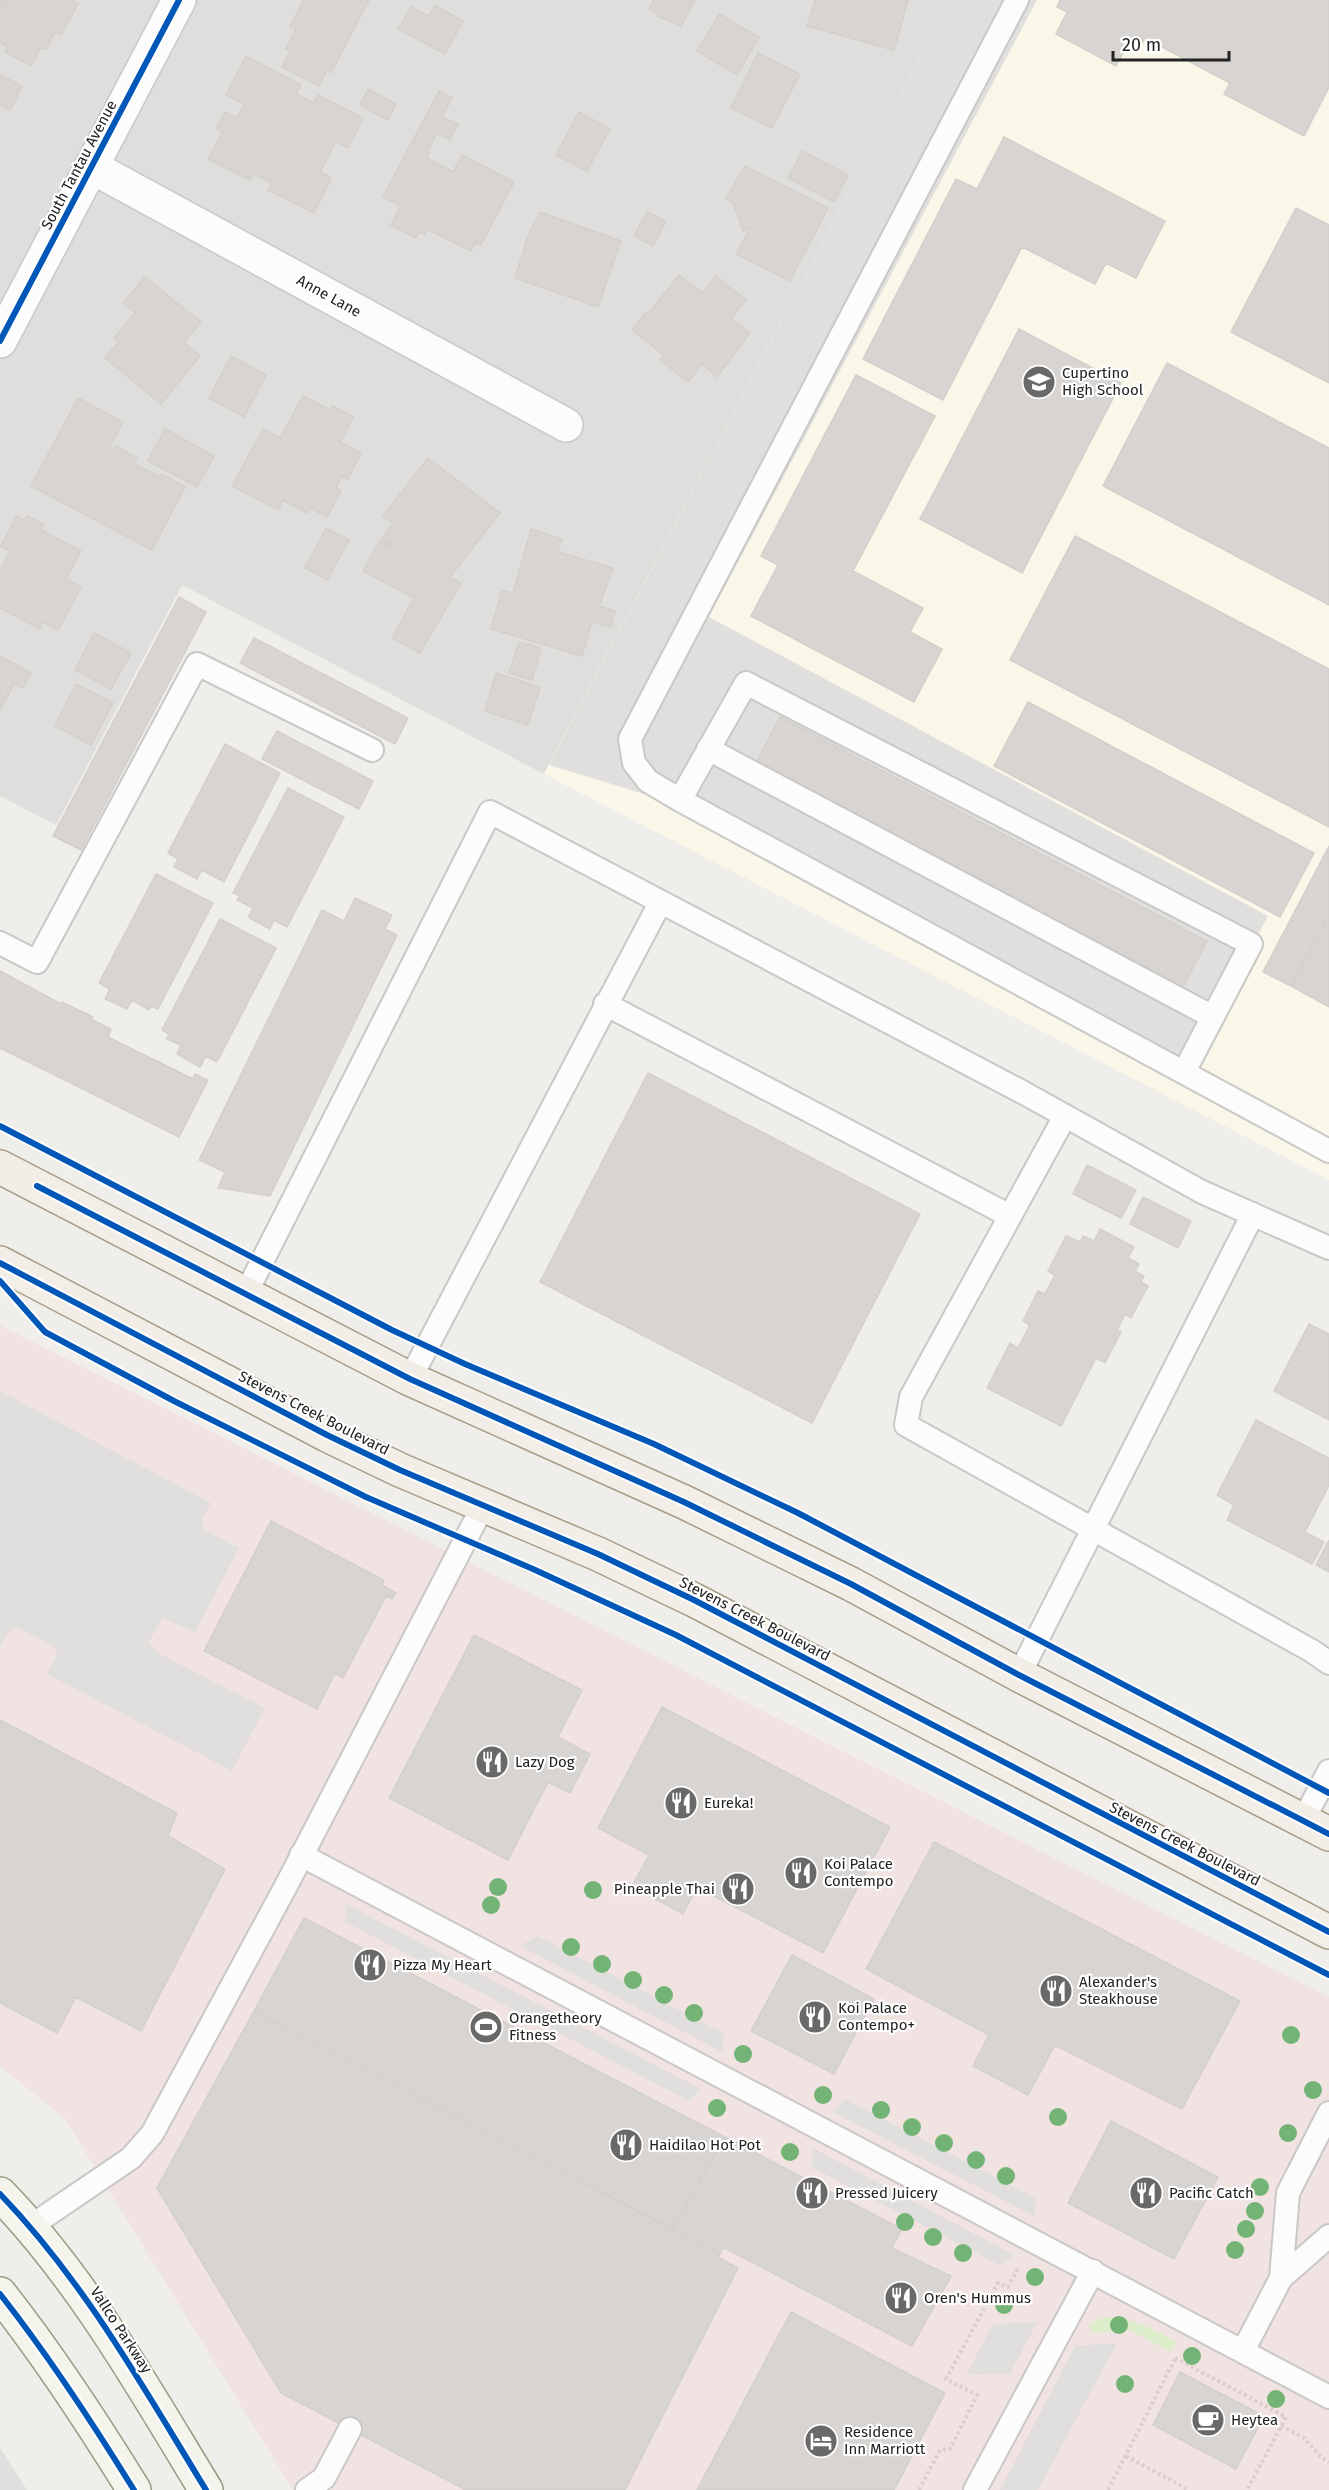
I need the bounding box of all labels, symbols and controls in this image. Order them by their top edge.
scale bar [1113,24,1228,62]
text: 20 m [1122,34,1161,56]
street label: South Tantau Avenue [37,97,121,233]
street label: Anne Lane [294,271,364,321]
school or university icon: Cupertino High School [1021,364,1057,400]
place label: Cupertino High School [1062,364,1144,399]
street label: Stevens Creek Boulevard [236,1367,392,1459]
street label: Stevens Creek Boulevard [677,1573,833,1665]
restaurant icon: Lazy Dog [474,1744,510,1780]
place label: Lazy Dog [515,1753,575,1771]
restaurant icon: Eureka! [663,1785,699,1821]
place label: Eureka! [704,1794,753,1812]
street label: Stevens Creek Boulevard [1107,1798,1263,1890]
restaurant icon: Koi Palace Contempo [783,1855,819,1891]
place label: Koi Palace Contempo [824,1855,894,1890]
restaurant icon: Pineapple Thai [720,1871,756,1907]
place label: Pineapple Thai [614,1880,715,1898]
restaurant icon: Pizza My Heart [352,1947,388,1983]
place label: Pizza My Heart [393,1956,492,1974]
restaurant icon: Alexander's Steakhouse [1038,1973,1074,2009]
place label: Alexander's Steakhouse [1079,1973,1158,2008]
restaurant icon: Koi Palace Contempo+ [797,1999,833,2035]
place label: Koi Palace Contempo+ [838,1999,915,2034]
sports icon: Orangetheory Fitness [468,2009,504,2045]
place label: Orangetheory Fitness [509,2009,602,2044]
restaurant icon: Haidilao Hot Pot [608,2127,644,2163]
place label: Haidilao Hot Pot [649,2136,761,2154]
restaurant icon: Pressed Juicery [794,2175,830,2211]
restaurant icon: Pacific Catch [1128,2175,1164,2211]
place label: Pressed Juicery [835,2184,938,2202]
place label: Pacific Catch [1169,2184,1254,2202]
restaurant icon: Oren's Hummus [883,2280,919,2316]
street label: Vallco Parkway [86,2283,156,2377]
place label: Oren's Hummus [924,2289,1031,2307]
cafe icon: Heytea [1190,2402,1226,2438]
place label: Heytea [1231,2411,1278,2429]
hotel icon: Residence Inn Marriott [803,2423,839,2459]
place label: Residence Inn Marriott [844,2423,926,2458]

